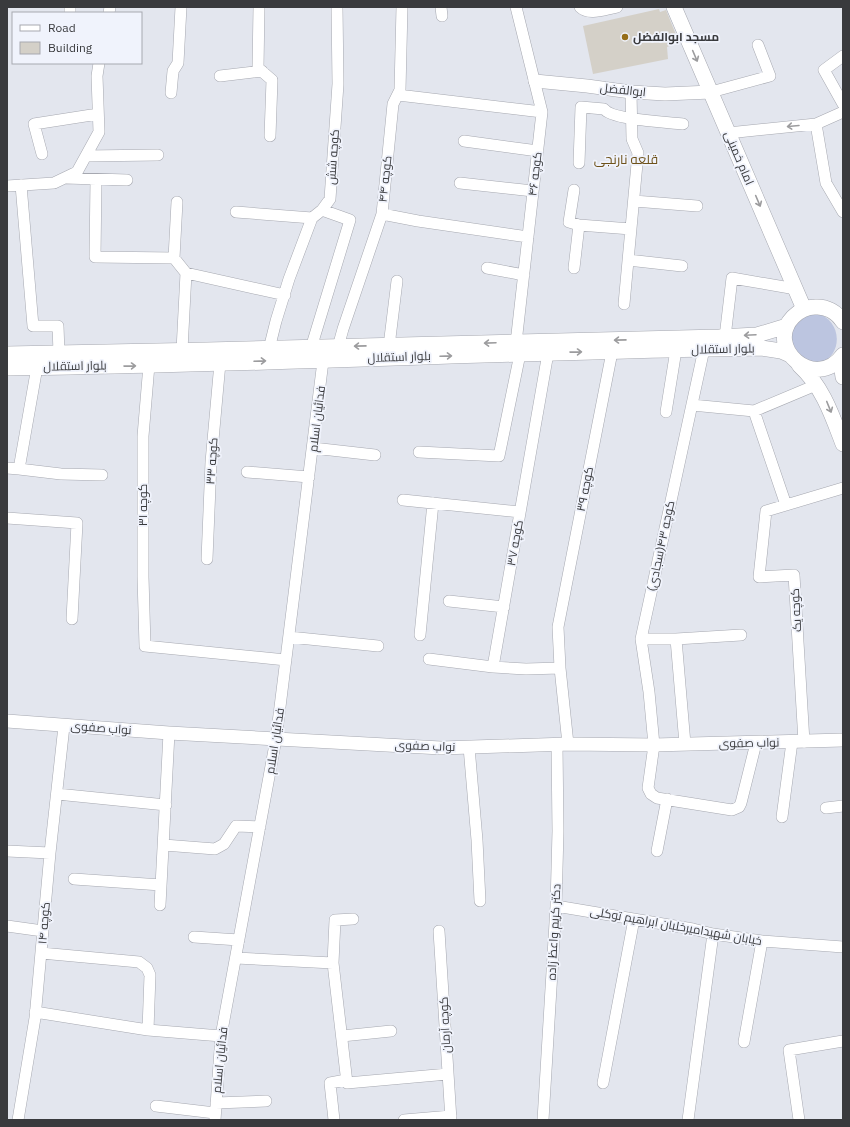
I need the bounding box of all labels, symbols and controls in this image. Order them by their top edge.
legend [12,12,142,64]
text: Road [48,20,76,35]
place label: مسجد ابوالفضل [633,29,719,45]
marker: مسجد ابوالفضل [620,32,630,42]
text: Building [48,40,93,55]
one-way arrow [692,49,700,61]
street label: ابوالفضل [599,80,647,99]
one-way arrow [787,123,800,130]
street label: کوچه شش [323,129,344,185]
street label: امام خمینی [720,129,758,187]
street label: کوچه ۴۶ [524,151,547,197]
district label: قلعه نارنجی [594,151,658,168]
street label: کوچه ۴۴ [375,155,396,203]
one-way arrow [755,194,762,206]
one-way arrow [744,332,757,339]
one-way arrow [614,336,627,344]
one-way arrow [484,339,497,347]
street label: بلوار استقلال [691,340,755,357]
one-way arrow [354,343,367,350]
street label: بلوار استقلال [367,348,431,365]
one-way arrow [569,349,582,356]
one-way arrow [439,352,452,360]
street label: بلوار استقلال [43,357,107,374]
one-way arrow [253,358,266,365]
one-way arrow [123,362,136,370]
street label: فدائیان اسلام [305,385,329,453]
one-way arrow [825,401,833,413]
street label: کوچه ۳۳ [202,437,223,485]
street label: کوچه ۳۹ [573,465,598,513]
street label: کوچه ۳۱ [135,484,152,526]
street label: کوچه ۴۳(سجادی) [644,499,679,593]
street label: کوچه ۳۷ [503,519,528,567]
street label: کوچه یک [787,588,806,632]
street label: فدائیان اسلام [262,707,288,775]
street label: نواب صفوی [70,718,132,737]
street label: نواب صفوی [718,734,780,751]
street label: نواب صفوی [394,737,456,754]
street label: دکتر کریم واعظ زاده [543,883,565,981]
street label: کوچه ۱۴ [34,901,55,945]
street label: خیابان شهیدامیرخلبان ابراهیم توکلی [589,903,763,949]
street label: کوچه آرمان [436,996,455,1054]
street label: فدائیان اسلام [209,1026,231,1094]

